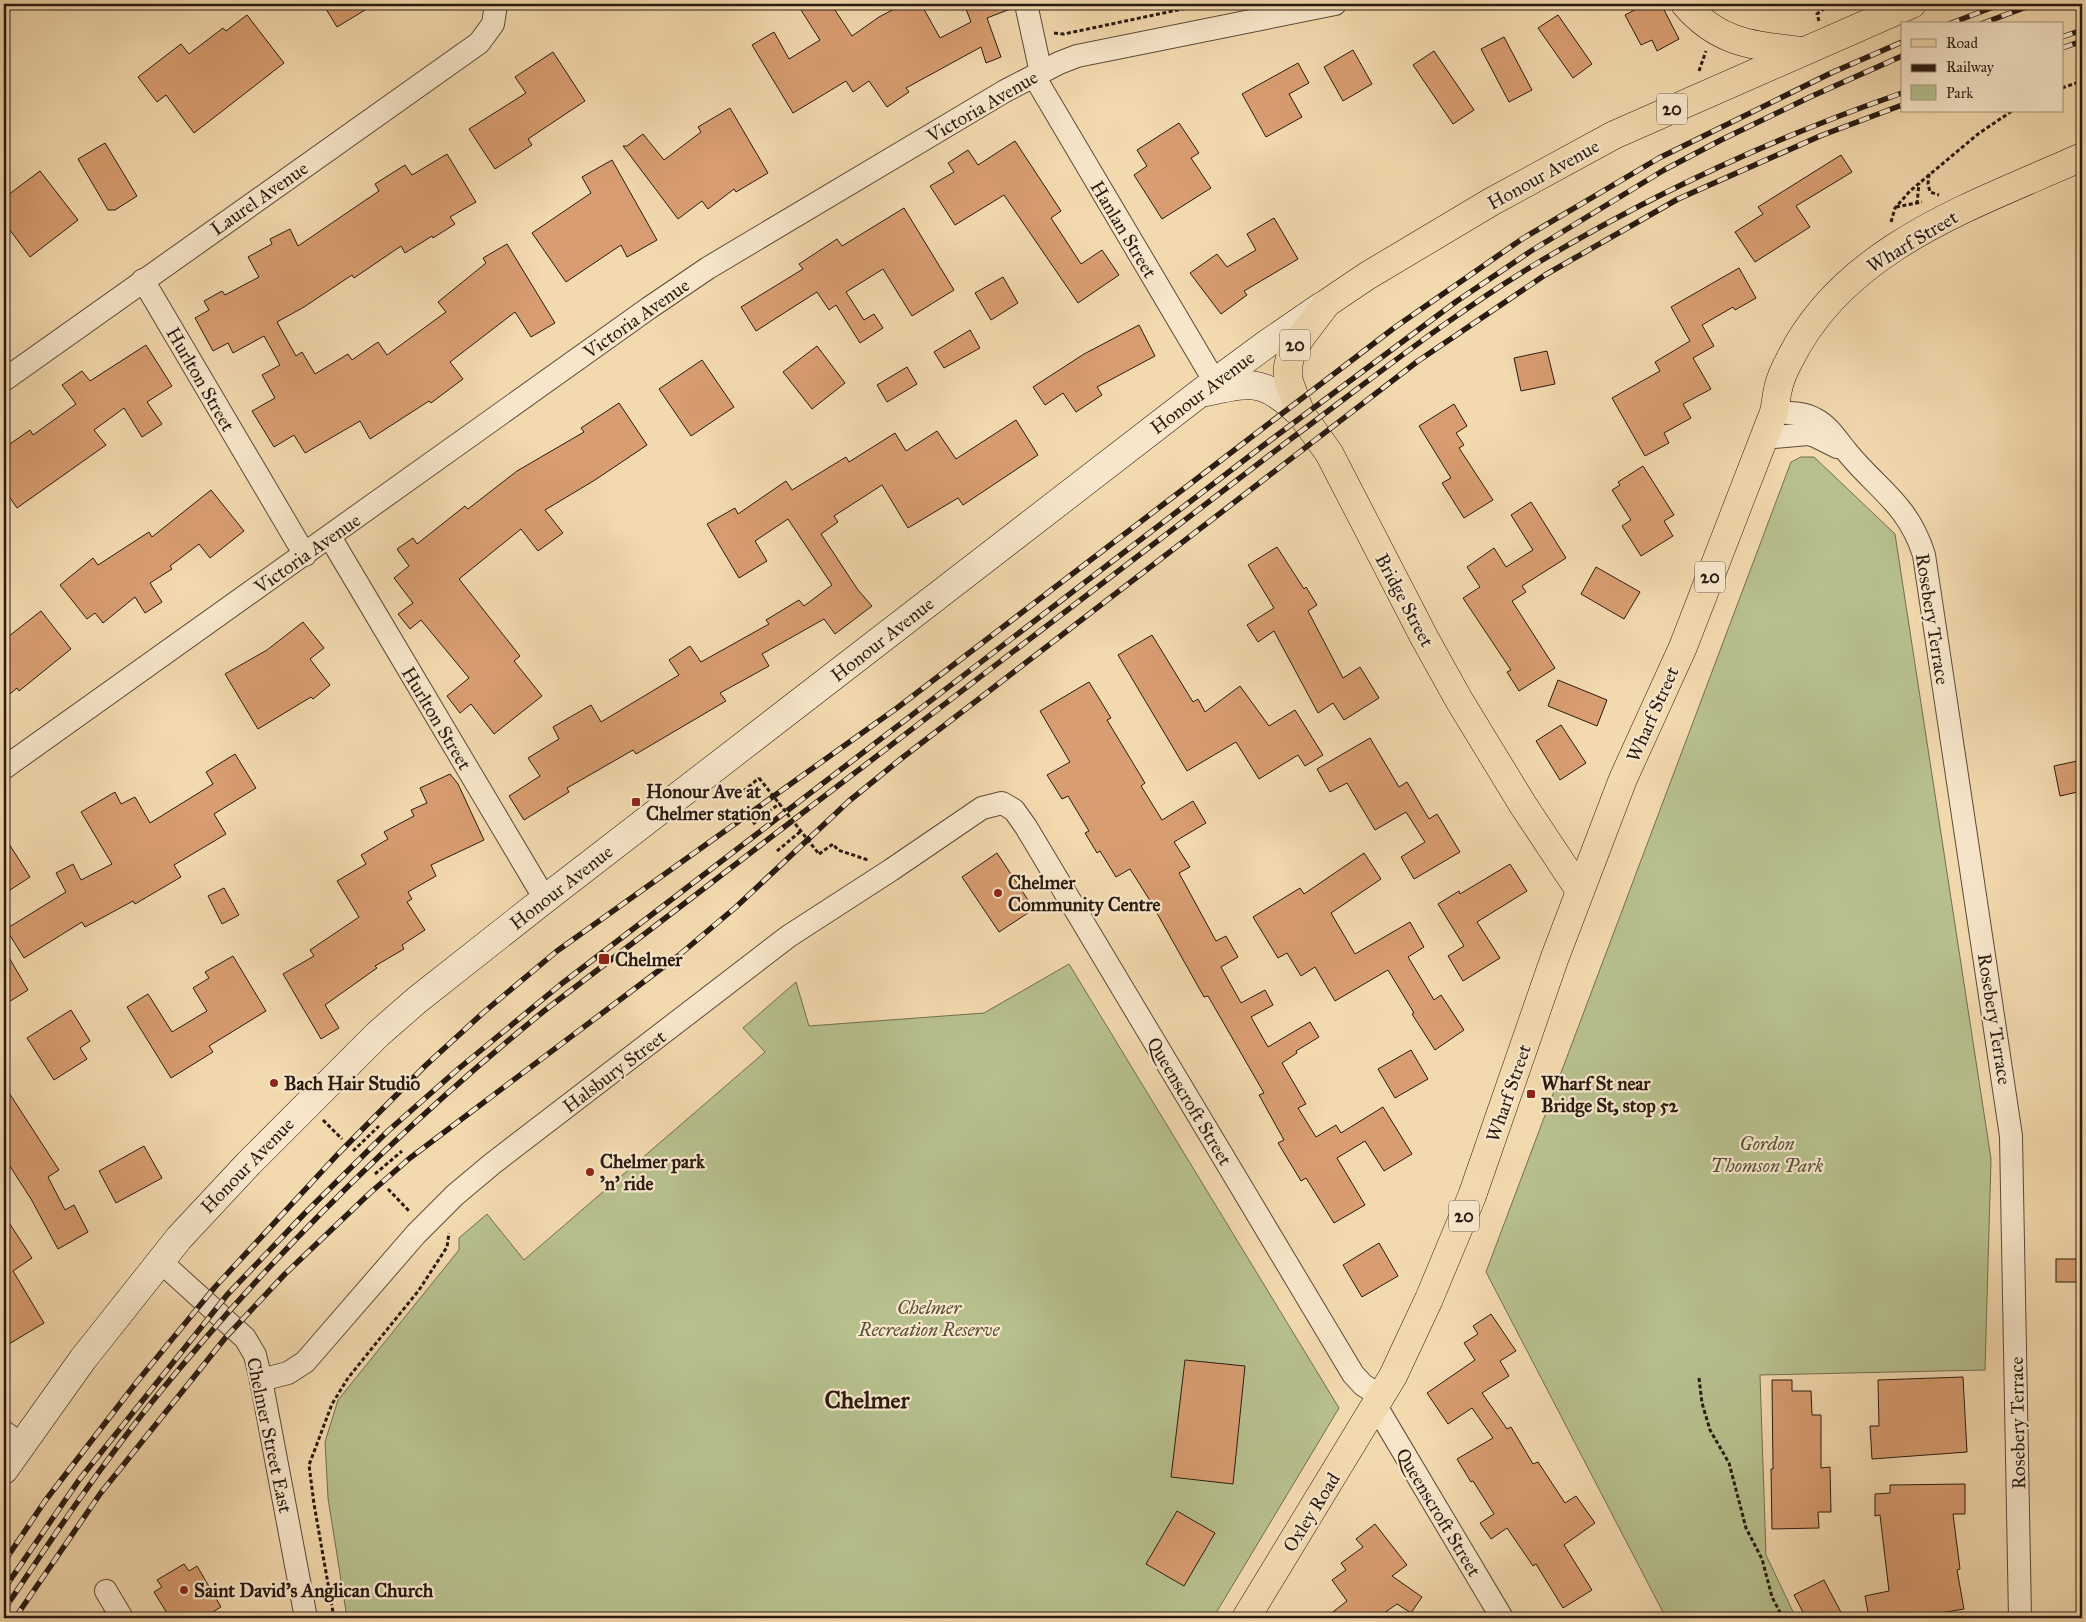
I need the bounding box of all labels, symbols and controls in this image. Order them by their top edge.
legend [1901,22,2064,112]
text: Road [1946,34,1978,52]
text: Railway [1946,58,1995,76]
street label: Victoria Avenue [922,65,1042,148]
text: Park [1946,84,1973,102]
road number: 20 [1657,94,1687,125]
street label: Honour Avenue [1483,134,1603,215]
street label: Laurel Avenue [206,156,312,240]
street label: Hanlan Street [1086,176,1162,282]
street label: Wharf Street [1863,205,1962,277]
street label: Victoria Avenue [578,273,694,364]
street label: Hurlton Street [161,323,240,436]
road number: 20 [1280,330,1310,360]
street label: Honour Avenue [1146,346,1259,439]
street label: Victoria Avenue [249,508,365,599]
street label: Bridge Street [1369,550,1439,652]
street label: Rosebery Terrace [1911,552,1954,686]
road number: 20 [1695,562,1725,592]
street label: Honour Avenue [826,592,938,687]
street label: Hurlton Street [397,662,477,774]
street label: Wharf Street [1621,663,1684,765]
place label: Honour Ave at Chelmer station [646,780,772,825]
marker: Honour Ave at Chelmer station [630,796,642,808]
street label: Honour Avenue [505,840,617,935]
place label: Chelmer Community Centre [1008,871,1160,917]
marker: Chelmer Community Centre [992,887,1004,899]
place label: Chelmer [615,948,683,971]
marker: Chelmer [597,952,611,966]
street label: Rosebery Terrace [1973,952,2016,1086]
street label: Halsbury Street [558,1025,671,1118]
street label: Queenscroft Street [1142,1033,1237,1170]
street label: Wharf Street [1481,1041,1536,1145]
place label: Bach Hair Studio [284,1072,421,1095]
place label: Wharf St near Bridge St, stop 52 [1541,1072,1679,1118]
marker: Bach Hair Studio [268,1077,280,1089]
marker: Wharf St near Bridge St, stop 52 [1525,1088,1537,1100]
street label: Honour Avenue [196,1113,299,1218]
park label: Gordon Thomson Park [1710,1132,1824,1177]
place label: Chelmer park 'n' ride [600,1150,706,1195]
marker: Chelmer park 'n' ride [584,1166,596,1178]
road number: 20 [1449,1200,1479,1232]
park label: Chelmer Recreation Reserve [858,1296,1000,1341]
street label: Chelmer Street East [242,1355,297,1515]
street label: Rosebery Terrace [2005,1356,2030,1489]
district label: Chelmer [824,1385,911,1415]
street label: Queenscroft Street [1391,1444,1486,1581]
street label: Oxley Road [1278,1468,1345,1556]
place label: Saint David's Anglican Church [194,1579,434,1603]
marker: Saint David's Anglican Church [178,1584,190,1596]

